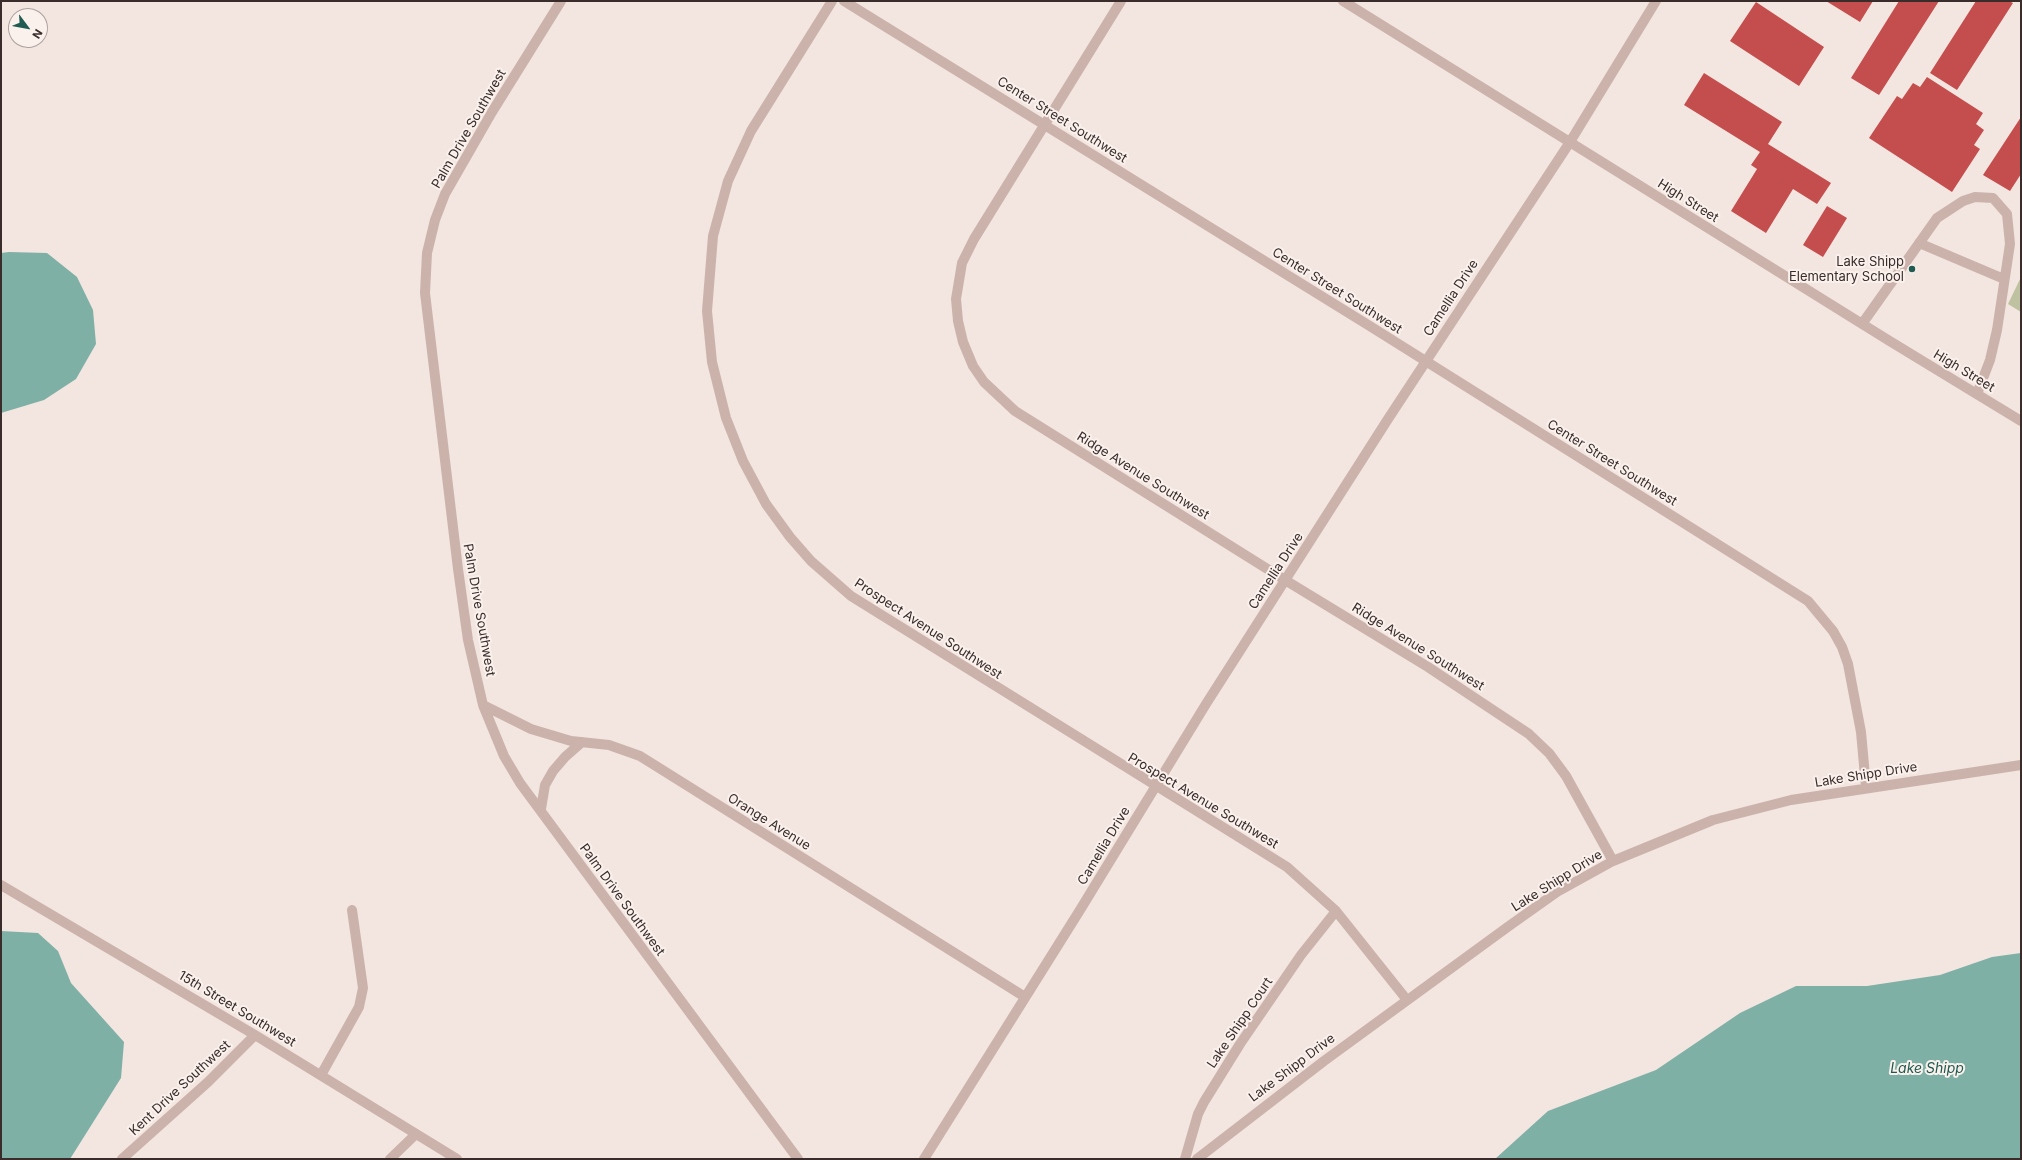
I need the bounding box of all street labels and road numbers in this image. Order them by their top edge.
street label: Palm Drive Southwest [429,67,509,191]
street label: Center Street Southwest [994,74,1130,166]
street label: High Street [1655,176,1721,226]
street label: Center Street Southwest [1269,245,1405,337]
street label: Camellia Drive [1420,257,1482,339]
street label: High Street [1930,347,1998,395]
street label: Center Street Southwest [1544,417,1680,509]
street label: Ridge Avenue Southwest [1074,429,1212,523]
street label: Camellia Drive [1245,530,1307,612]
street label: Palm Drive Southwest [460,542,498,678]
street label: Prospect Avenue Southwest [851,575,1005,683]
street label: Ridge Avenue Southwest [1349,600,1487,694]
street label: Prospect Avenue Southwest [1125,750,1281,852]
street label: Lake Shipp Drive [1814,759,1918,791]
street label: Orange Avenue [725,790,813,854]
street label: Camellia Drive [1075,804,1133,888]
street label: Palm Drive Southwest [576,841,668,959]
street label: Lake Shipp Drive [1509,847,1605,915]
street label: 15th Street Southwest [176,968,298,1050]
street label: Lake Shipp Court [1204,975,1276,1071]
street label: Lake Shipp Drive [1246,1031,1338,1105]
street label: Kent Drive Southwest [126,1037,234,1139]

